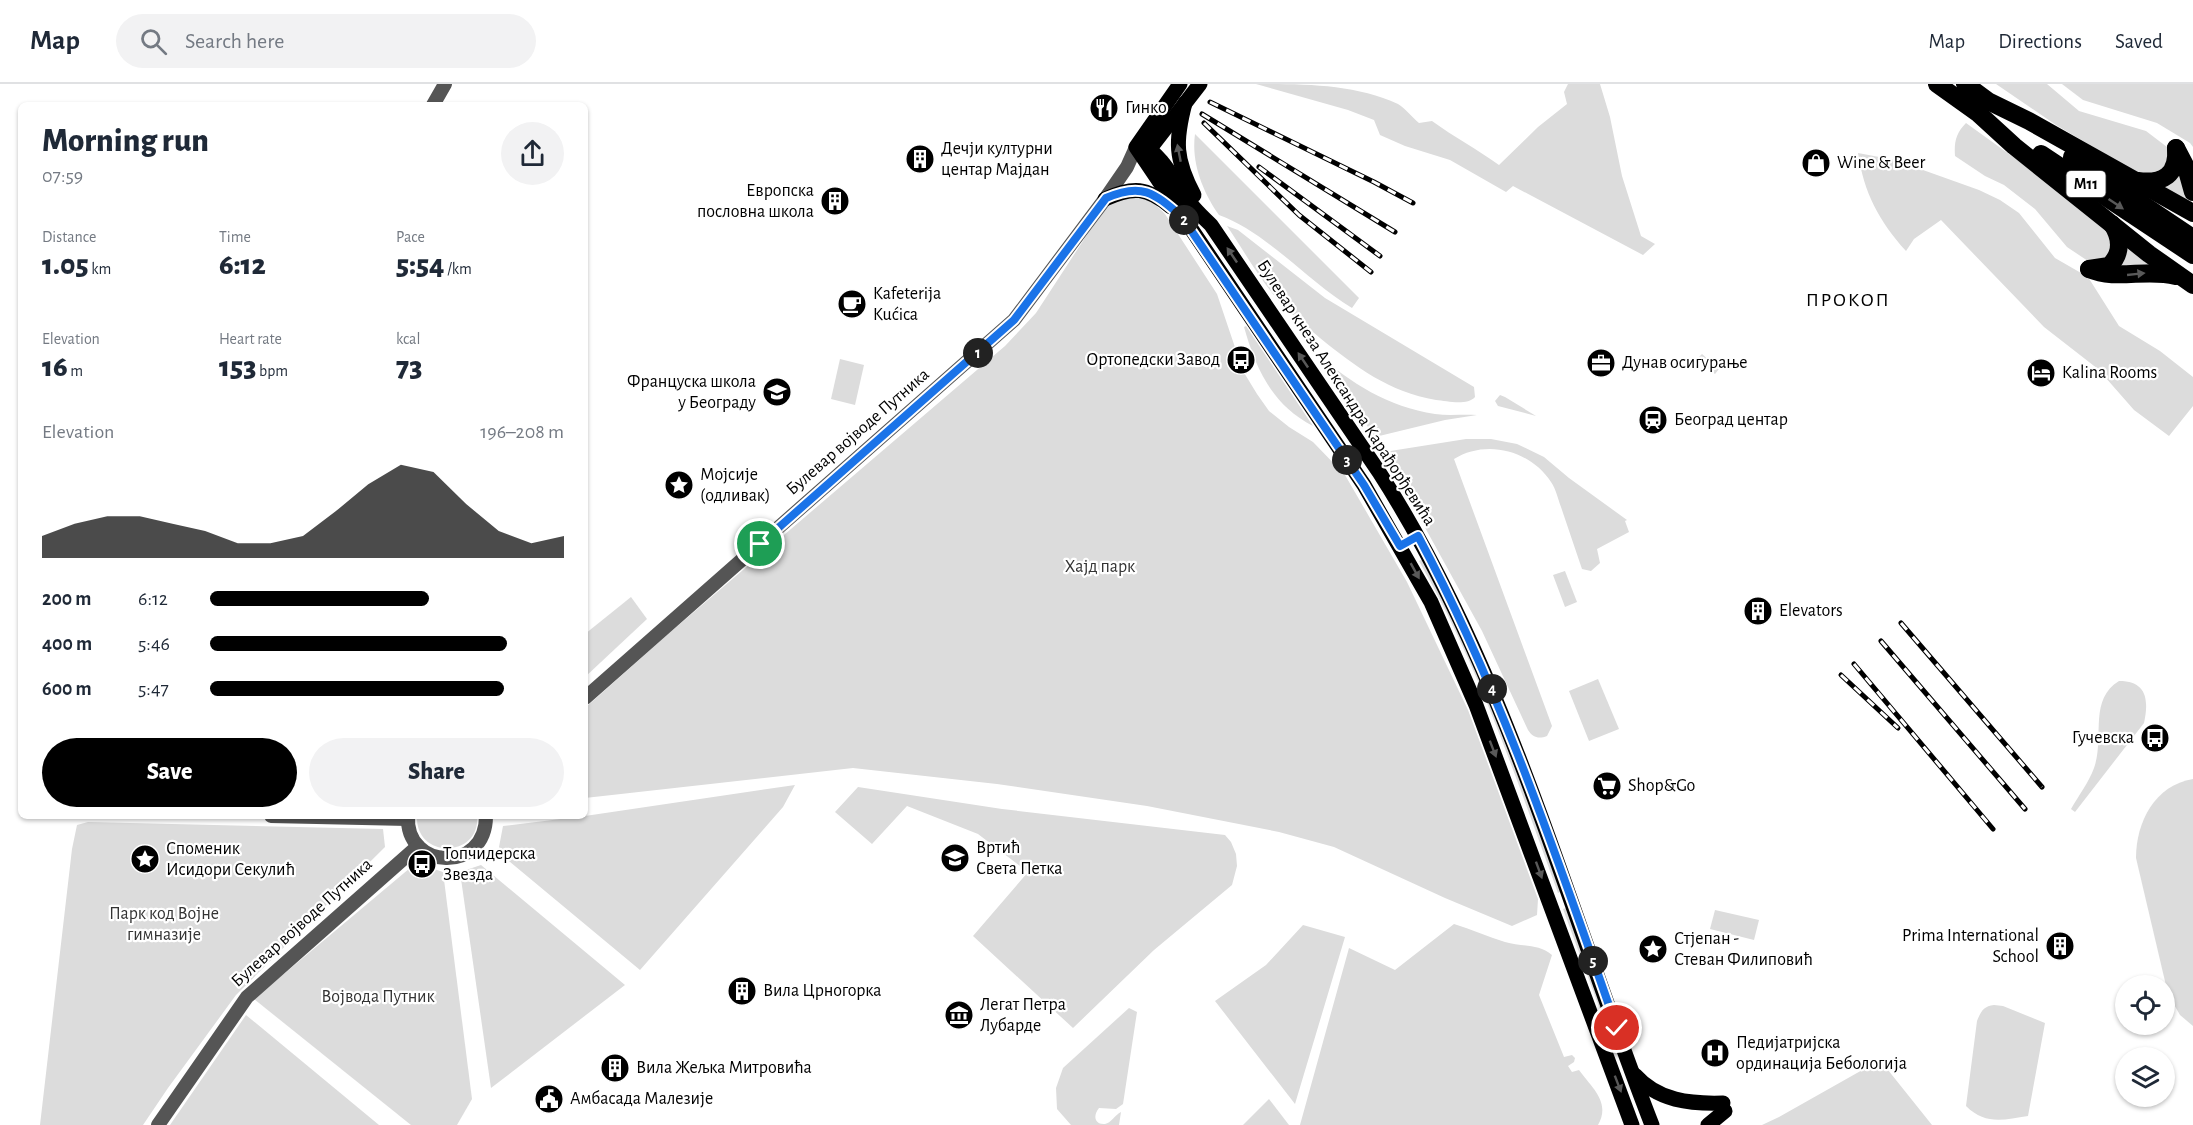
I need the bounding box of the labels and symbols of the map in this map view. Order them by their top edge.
restaurant icon: Гинко [1088,92,1120,124]
place label: Гинко [1125,99,1167,117]
place label: Дечји културни центар Мајдан [941,140,1053,179]
building icon: Дечји културни центар Мајдан [904,143,936,175]
one-way arrow [1174,143,1183,162]
shop icon: Wine & Beer [1800,147,1832,179]
place label: Wine & Beer [1837,154,1926,172]
road number: M11 [2066,171,2106,197]
place label: Европска пословна школа [697,182,814,221]
building icon: Европска пословна школа [819,185,851,217]
one-way arrow [2108,198,2124,209]
pin: 2 [1169,205,1199,235]
one-way arrow [1226,248,1238,264]
street label: Булевар кнеза Александра Карађорђевића [1253,257,1439,529]
one-way arrow [2126,269,2145,279]
place label: Kafeterija Kućica [873,285,941,324]
cafe icon: Kafeterija Kućica [836,288,868,320]
district label: ПРОКОП [1806,290,1890,310]
pin: 1 [963,338,993,368]
bus stop icon: Ортопедски Завод [1225,344,1257,376]
office icon: Дунав осигурање [1585,347,1617,379]
place label: Ортопедски Завод [1086,351,1220,369]
one-way arrow [1298,352,1309,368]
place label: Дунав осигурање [1622,354,1747,372]
hotel icon: Kalina Rooms [2025,357,2057,389]
place label: Kalina Rooms [2062,364,2157,382]
street label: Булевар војводе Путника [783,365,933,499]
place label: Француска школа у Београду [627,373,756,412]
school or university icon: Француска школа у Београду [761,376,793,408]
station icon: Београд центар [1637,404,1669,436]
place label: Београд центар [1674,411,1788,429]
pin: 3 [1332,445,1362,475]
place label: Мојсије (одливак) [700,466,771,505]
place icon: Мојсије (одливак) [663,469,695,501]
pin [734,518,785,569]
park label: Хајд парк [1065,558,1136,576]
one-way arrow [1410,563,1420,580]
building icon: Elevators [1742,595,1774,627]
place label: Elevators [1779,602,1843,620]
pin: 4 [1477,674,1507,704]
bus stop icon: Гучевска [2139,722,2171,754]
place label: Гучевска [2072,729,2134,747]
one-way arrow [1489,740,1499,758]
supermarket icon: Shop&Go [1591,770,1623,802]
place label: Shop&Go [1628,777,1696,795]
place label: Вртић Света Петка [976,839,1062,878]
place label: Споменик Исидори Секулић [166,840,295,879]
school or university icon: Вртић Света Петка [939,842,971,874]
place icon: Споменик Исидори Секулић [129,843,161,875]
place label: Топчидерска Звезда [443,845,536,884]
bus stop icon: Топчидерска Звезда [406,848,438,880]
street label: Булевар војводе Путника [228,855,376,991]
one-way arrow [1534,862,1544,880]
park label: Парк код Војне гимназије [109,905,219,944]
place label: Prima International School [1902,927,2039,966]
place label: Стјепан - Стеван Филиповић [1674,930,1813,969]
building icon: Prima International School [2044,930,2076,962]
place icon: Стјепан - Стеван Филиповић [1637,933,1669,965]
pin: 5 [1578,946,1608,976]
building icon: Вила Црногорка [726,975,758,1007]
place label: Вила Црногорка [763,982,881,1000]
park label: Војвода Путник [321,988,435,1006]
place label: Легат Петра Лубарде [980,996,1066,1035]
museum icon: Легат Петра Лубарде [943,999,975,1031]
pin [1591,1002,1642,1053]
place label: Педијатријска ординација Бебологија [1736,1034,1907,1073]
hospital icon: Педијатријска ординација Бебологија [1699,1037,1731,1069]
building icon: Вила Жељка Митровића [599,1052,631,1084]
place label: Вила Жељка Митровића [636,1059,812,1077]
one-way arrow [1613,1075,1623,1093]
public building icon: Амбасада Малезије [533,1083,565,1115]
place label: Амбасада Малезије [570,1089,713,1108]

